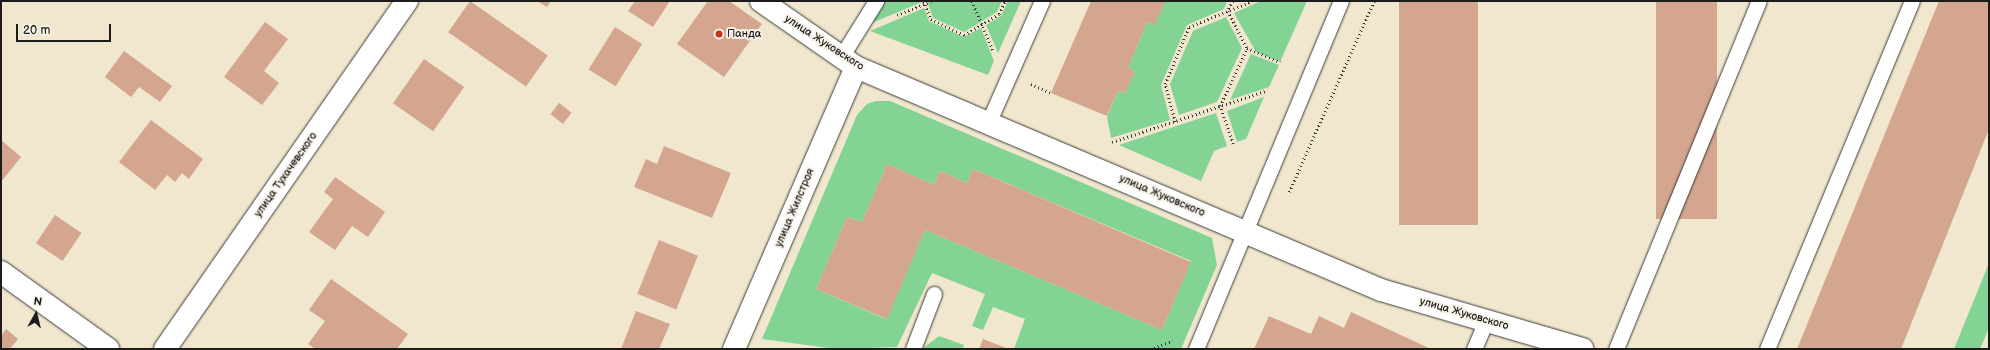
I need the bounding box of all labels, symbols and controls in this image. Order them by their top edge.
street label: улица Жуковского [782,12,866,74]
scale bar [18,16,113,42]
text: 20 m [23,23,50,38]
place label: Панда [727,27,761,41]
marker: Панда [714,29,724,39]
street label: улица Тухачевского [252,130,320,220]
street label: улица Жилстроя [773,167,817,249]
street label: улица Жуковского [1117,172,1207,220]
north arrow [16,294,56,334]
text: N [33,295,43,309]
street label: улица Жуковского [1418,295,1510,333]

